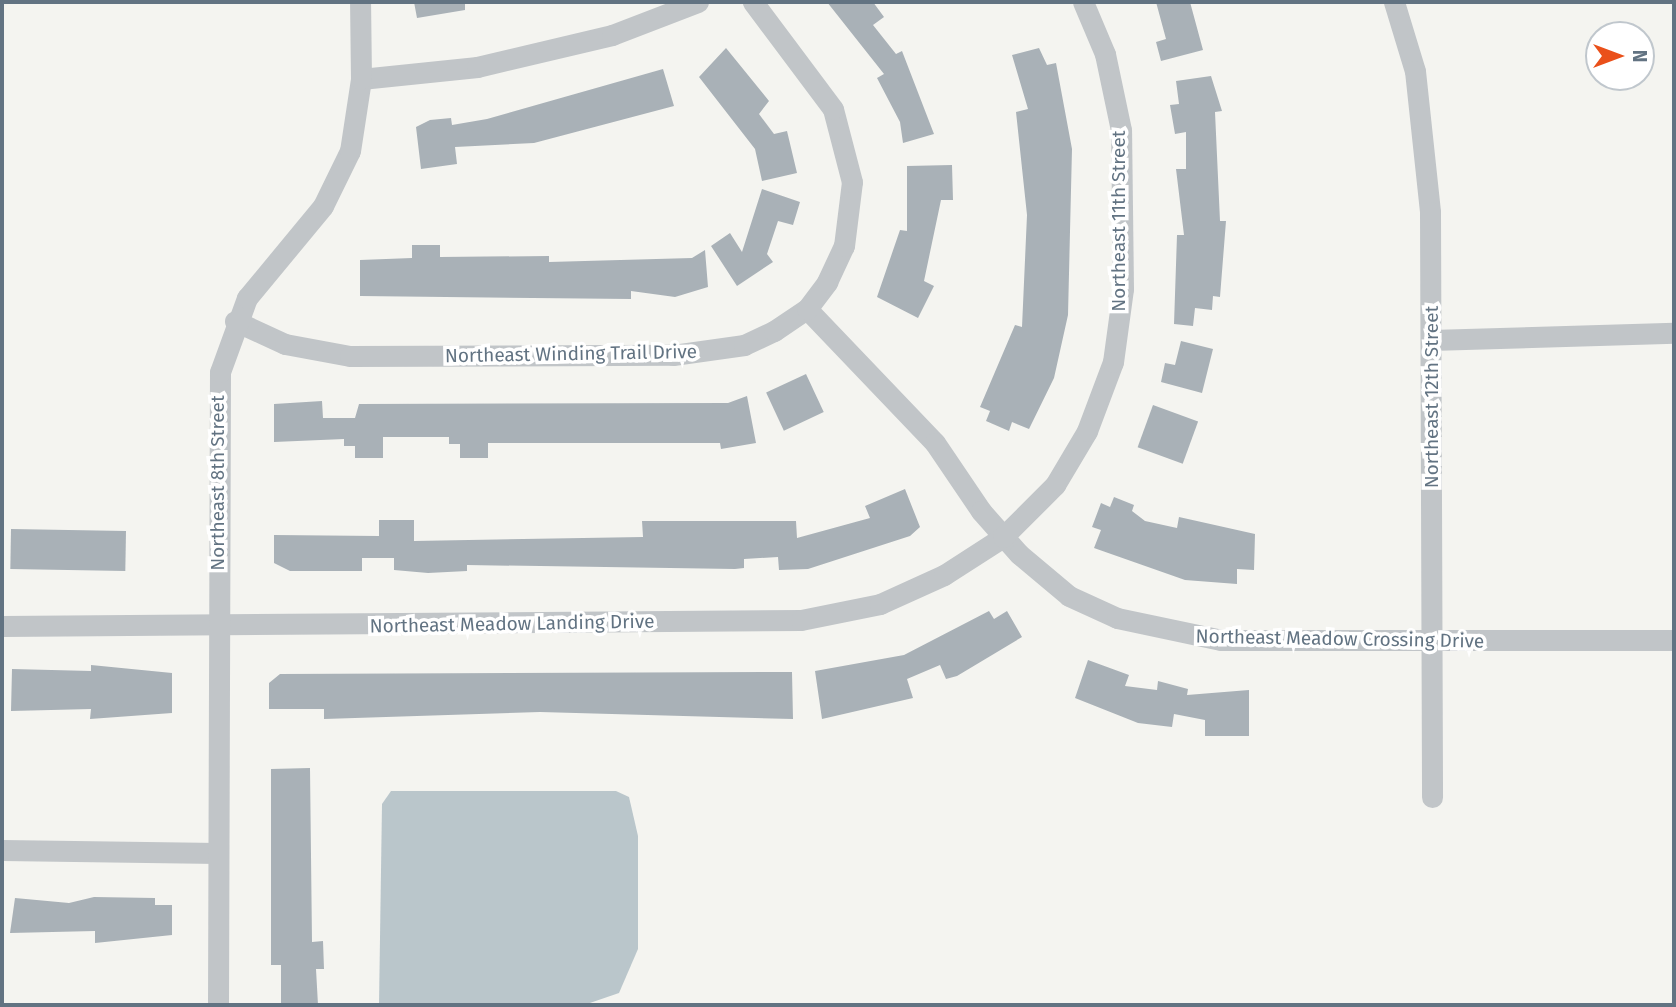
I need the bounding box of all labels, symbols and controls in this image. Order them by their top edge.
north arrow [1585,21,1655,91]
text: N [1628,50,1651,62]
street label: Northeast 11th Street [1108,130,1130,312]
street label: Northeast 12th Street [1421,306,1443,488]
street label: Northeast Winding Trail Drive [445,340,697,368]
street label: Northeast 8th Street [207,395,229,571]
street label: Northeast Meadow Landing Drive [369,610,655,638]
street label: Northeast Meadow Crossing Drive [1196,625,1484,653]

